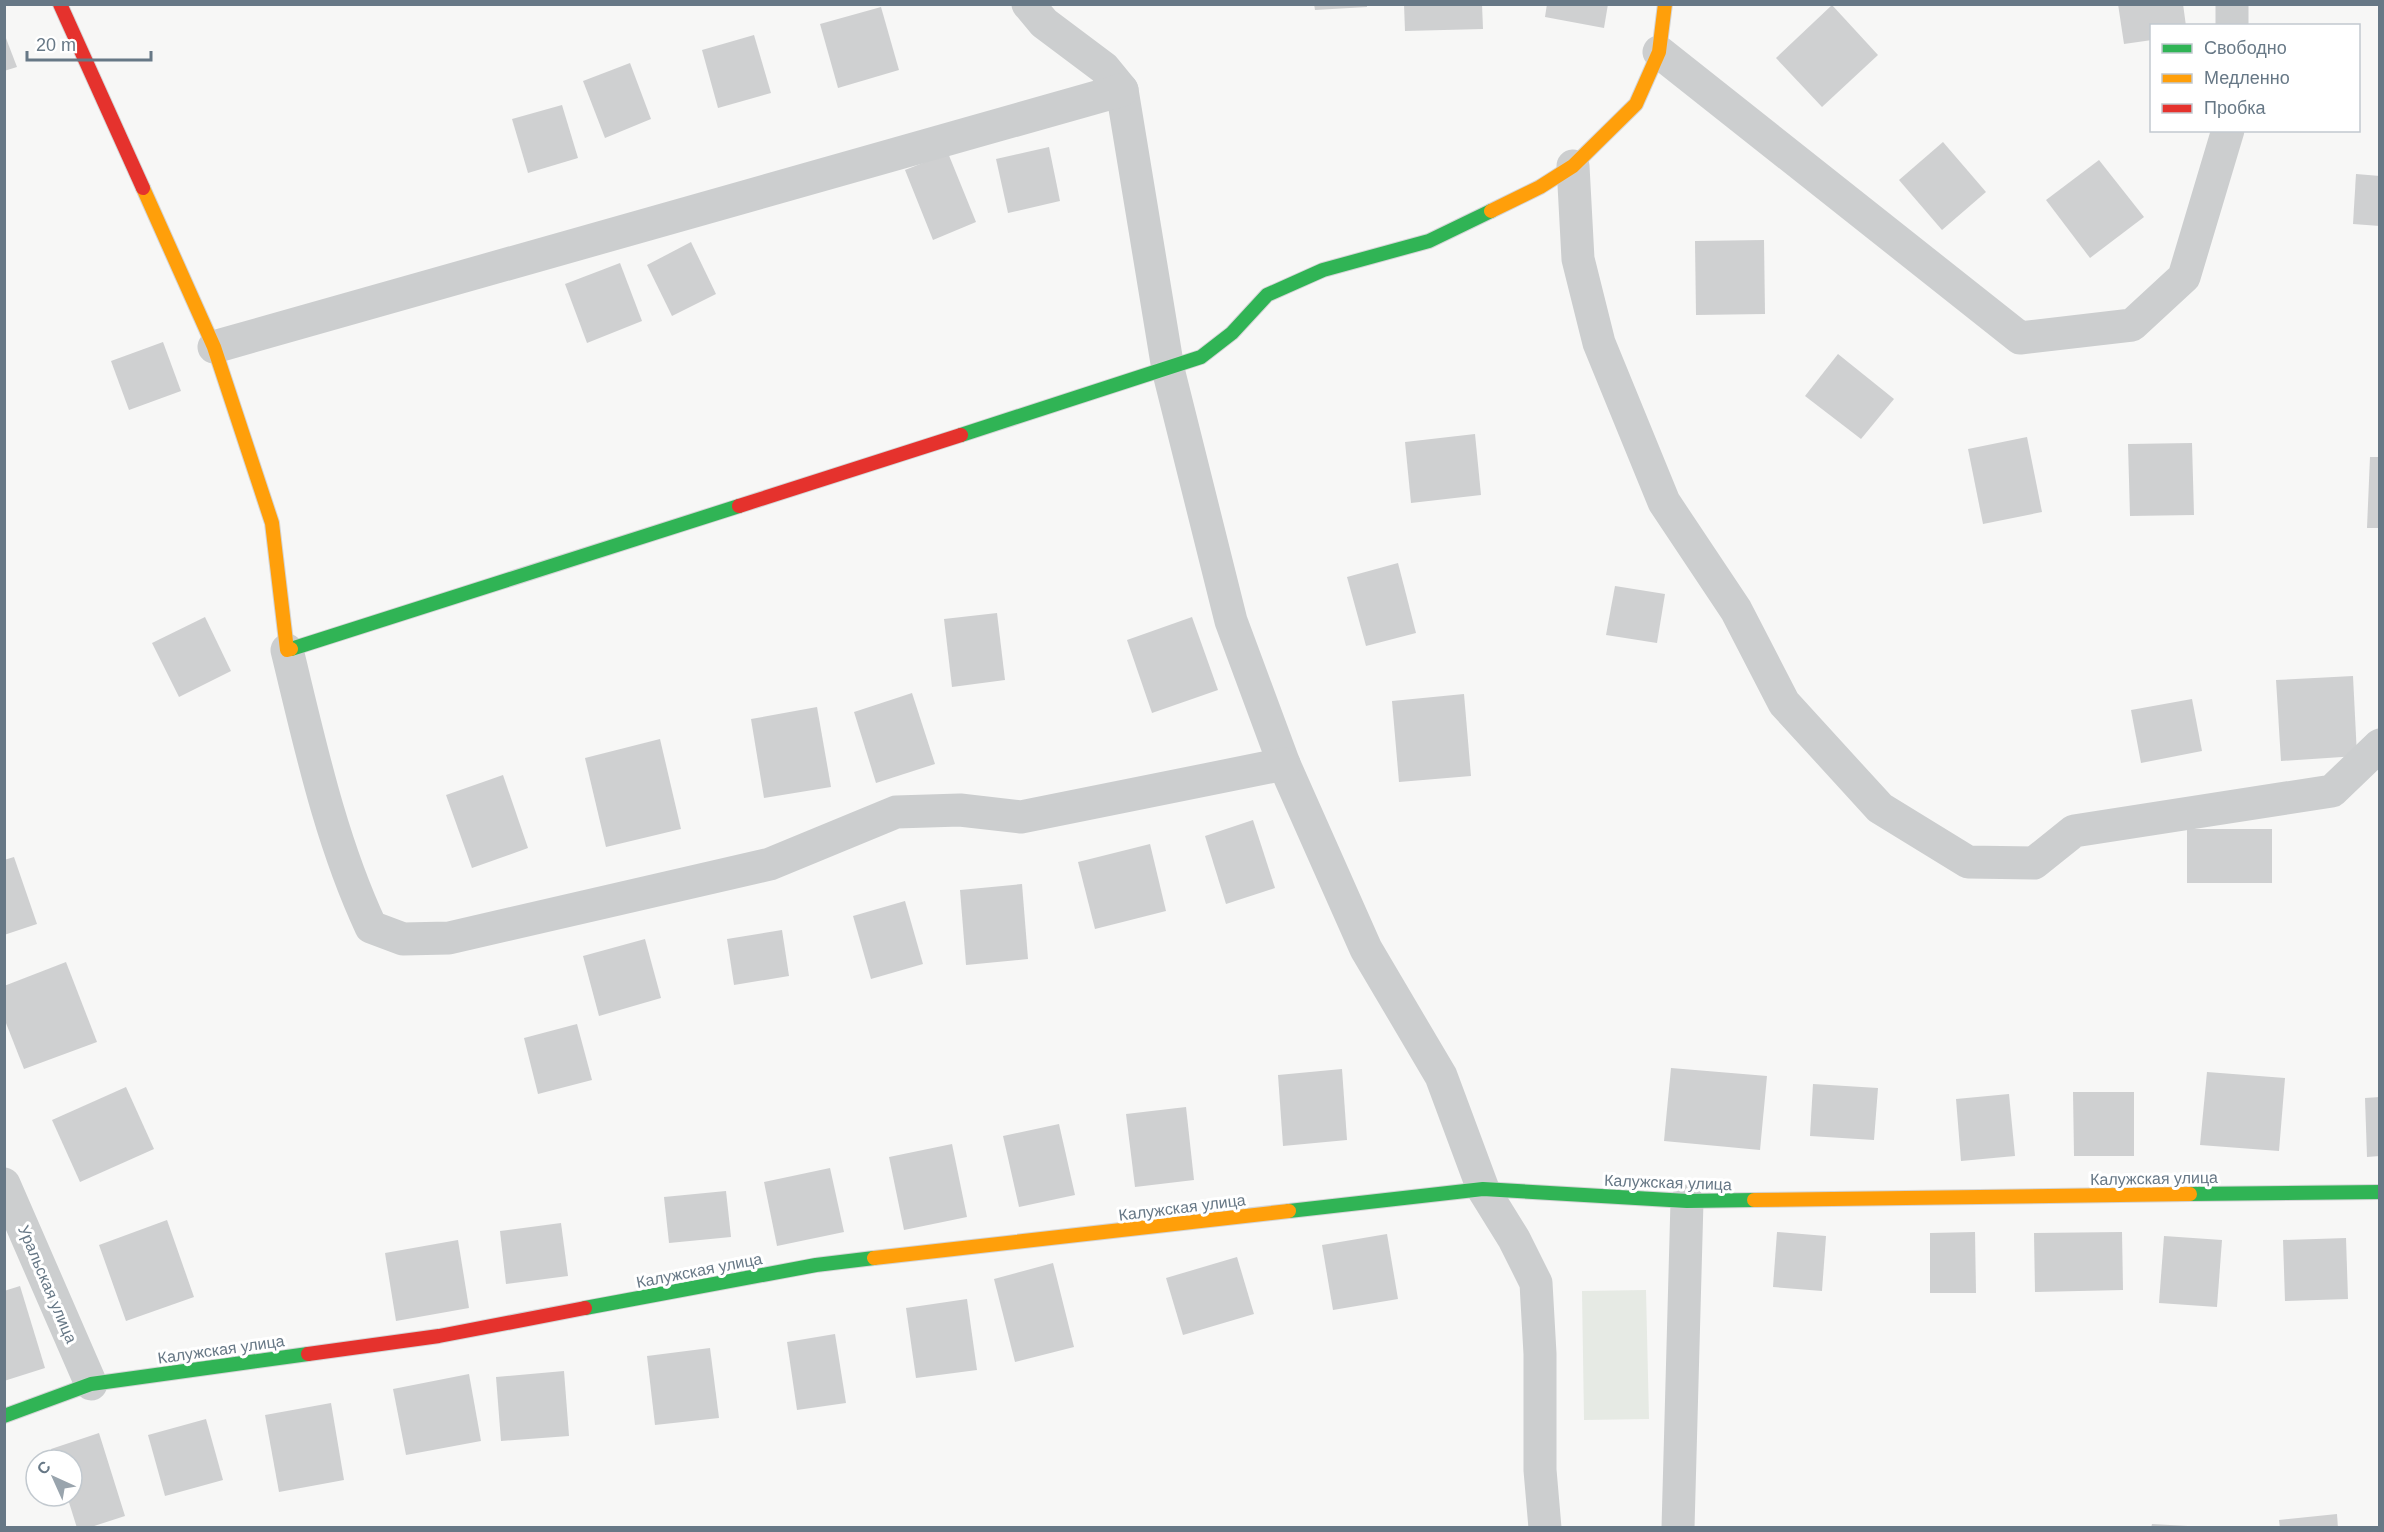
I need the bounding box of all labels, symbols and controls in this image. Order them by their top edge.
scale bar [27,24,152,62]
legend [2150,24,2360,132]
text: 20 m [36,35,76,55]
text: Свободно [2204,38,2287,58]
text: Медленно [2204,68,2290,88]
text: Пробка [2204,98,2267,118]
street label: Калужская улица [2090,1169,2218,1188]
street label: Калужская улица [1604,1172,1732,1193]
street label: Калужская улица [1118,1191,1247,1224]
street label: Уральская улица [15,1223,80,1346]
street label: Калужская улица [635,1250,764,1291]
street label: Калужская улица [157,1332,286,1367]
north arrow [24,1448,84,1508]
text: С [34,1457,54,1478]

